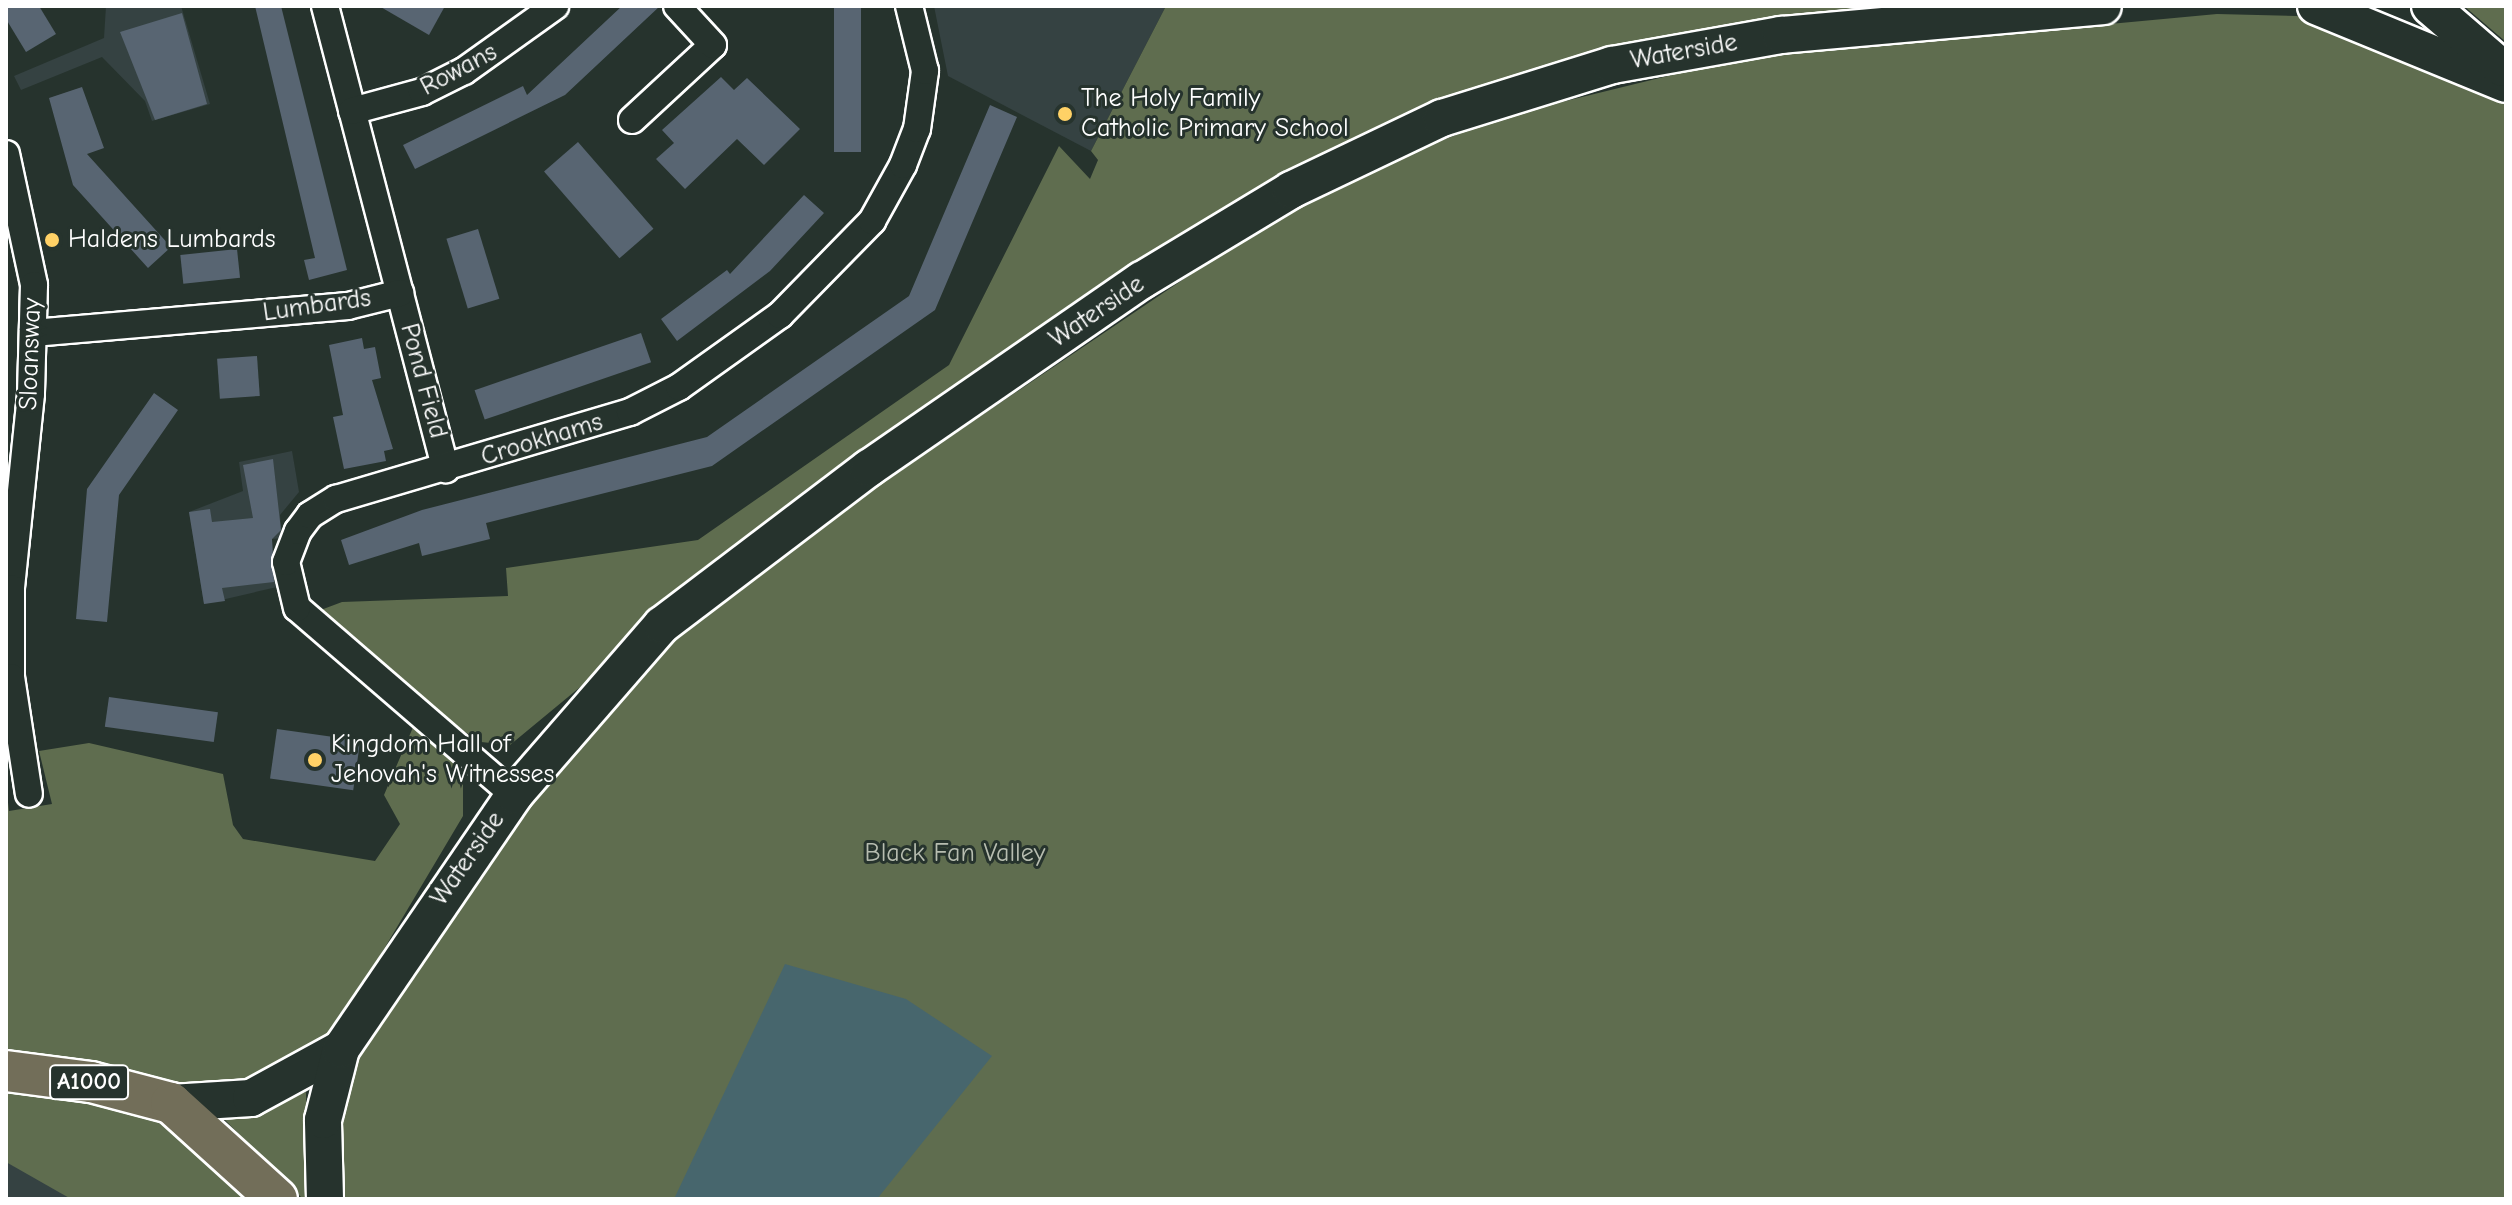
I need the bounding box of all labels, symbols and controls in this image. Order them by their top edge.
street label: Waterside [1628,27,1740,77]
street label: Rowans [415,37,503,103]
place label: The Holy Family Catholic Primary School [1081,83,1349,144]
marker: The Holy Family Catholic Primary School [1056,105,1074,123]
place label: Haldens Lumbards [68,224,276,256]
marker: Haldens Lumbards [43,231,61,249]
street label: Waterside [1044,269,1150,355]
street label: Lumbards [261,283,373,329]
street label: Sloansway [13,297,49,411]
street label: Pond Field [393,320,453,442]
street label: Crookhams [477,407,607,473]
place label: Kingdom Hall of Jehovah's Witnesses [331,729,554,790]
marker: Kingdom Hall of Jehovah's Witnesses [306,751,324,769]
street label: Waterside [424,806,512,912]
park label: Black Fan Valley [865,838,1045,870]
road number: A1000 [49,1062,129,1102]

